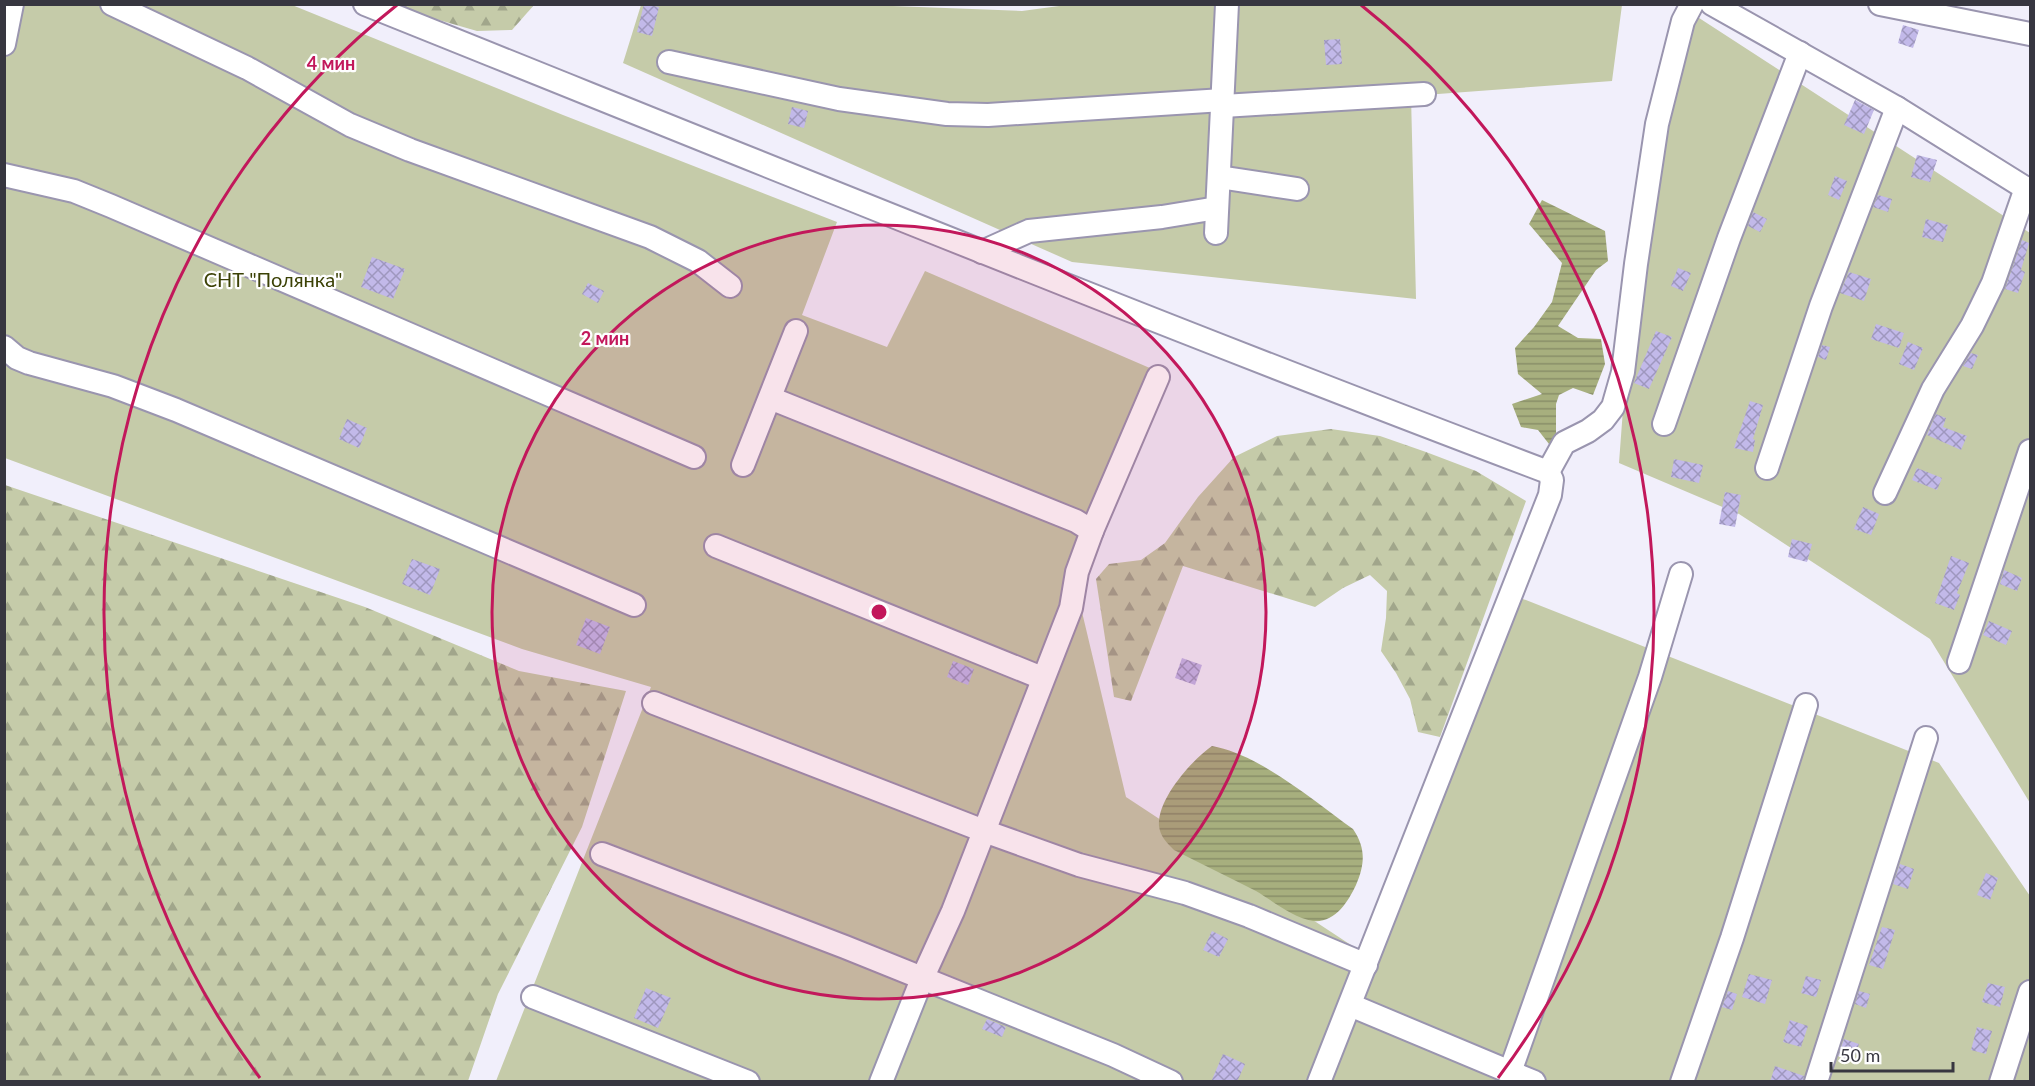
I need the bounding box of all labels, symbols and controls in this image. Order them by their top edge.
text: 4 мин [307,52,355,74]
park label: СНТ "Полянка" [204,267,342,291]
text: 2 мин [581,327,629,349]
centre of rings [869,602,889,622]
scale bar [1831,1035,1952,1073]
text: 50 m [1840,1044,1880,1066]

